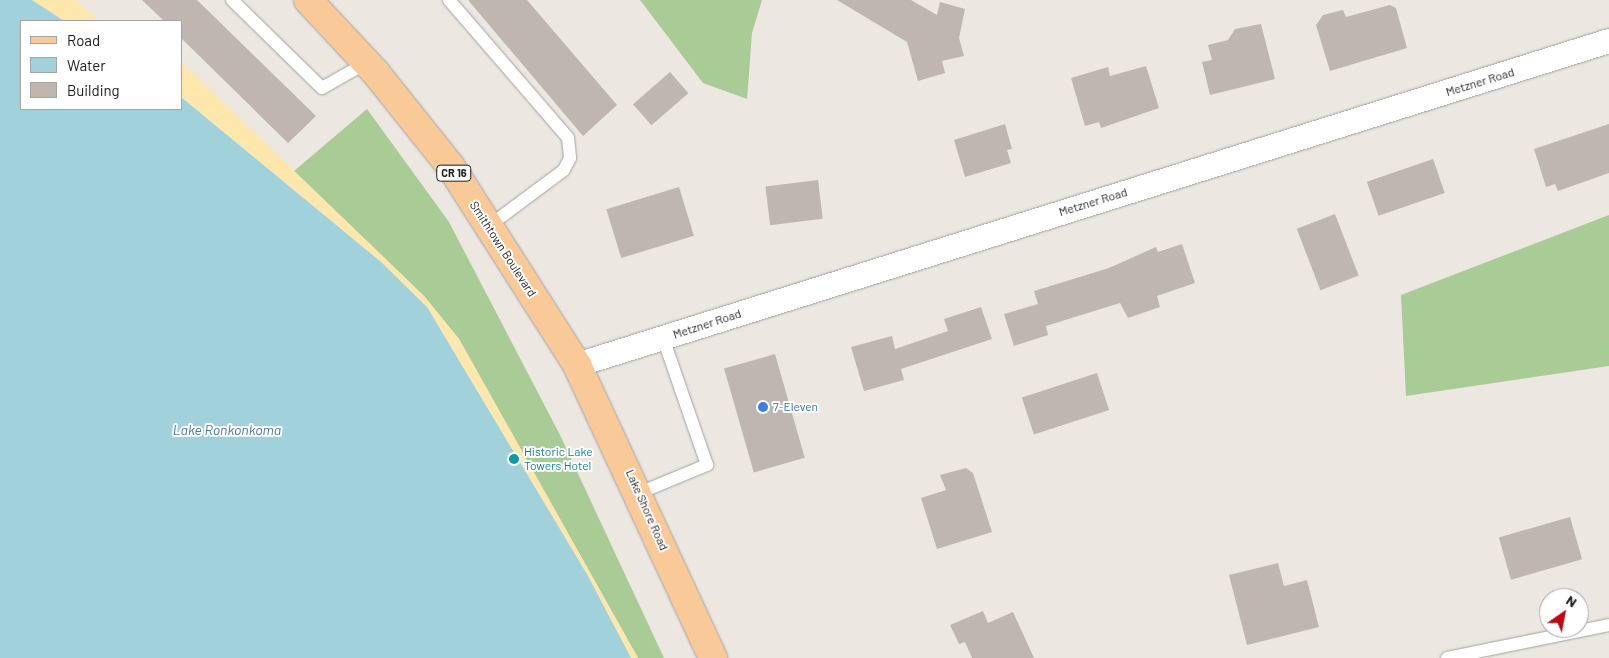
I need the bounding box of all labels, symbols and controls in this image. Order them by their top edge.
legend [20,20,182,110]
text: Road [67,31,100,49]
text: Water [67,56,106,74]
street label: Metzner Road [1444,65,1516,99]
text: Building [67,81,120,99]
road number: CR 16 [435,164,473,182]
street label: Metzner Road [1057,185,1129,219]
street label: Smithtown Boulevard [467,199,539,299]
street label: Metzner Road [671,306,743,342]
place label: 7-Eleven [773,400,818,414]
marker: 7-Eleven [757,401,769,413]
water label: Lake Ronkonkoma [173,422,281,438]
place label: Historic Lake Towers Hotel [524,445,593,473]
marker: Historic Lake Towers Hotel [508,453,520,465]
street label: Lake Shore Road [623,467,671,553]
north arrow [1539,588,1589,638]
text: N [1563,591,1580,611]

